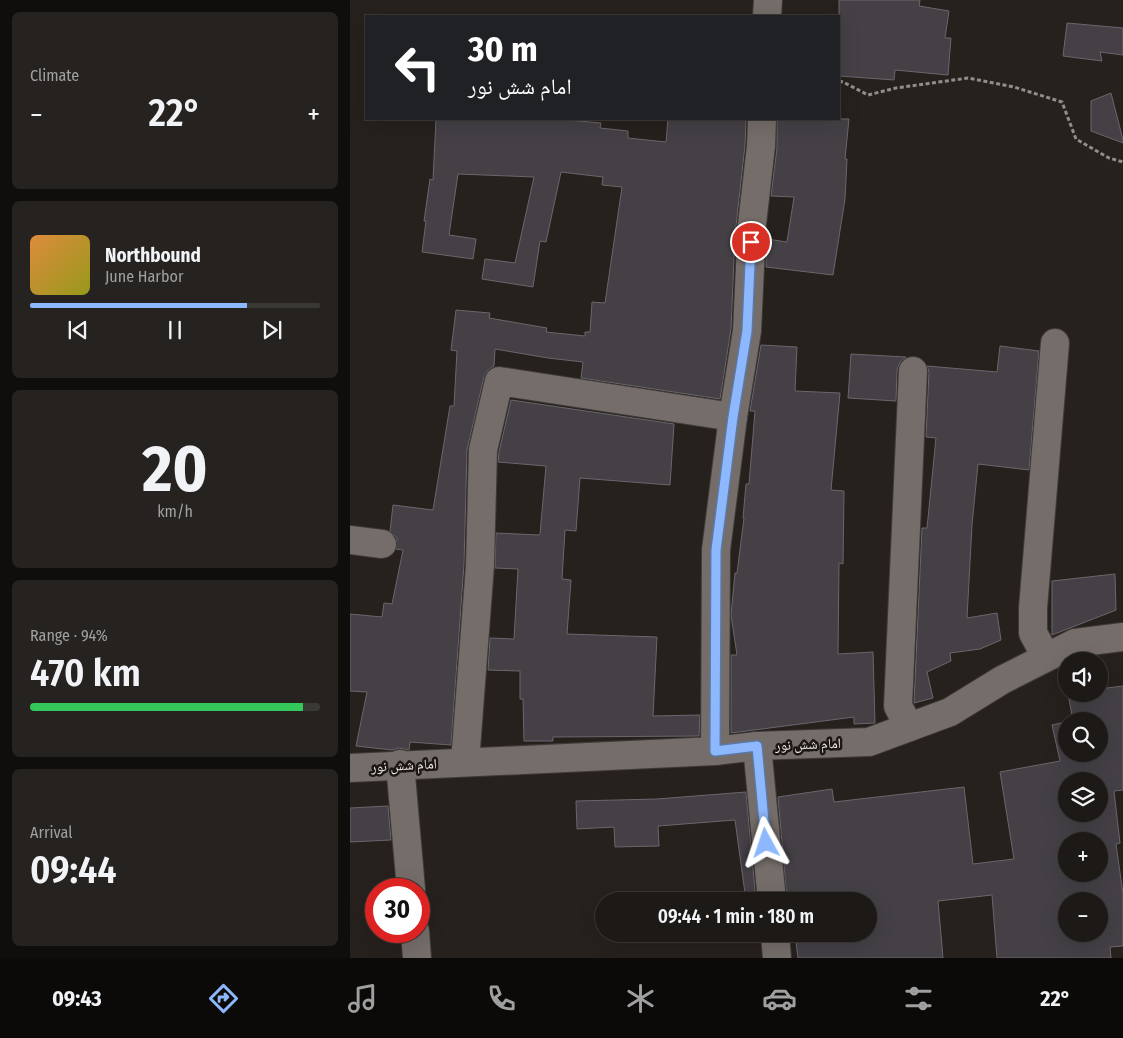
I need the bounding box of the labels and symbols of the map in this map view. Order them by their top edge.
pin [730,221,772,263]
street label: امام شش نور [774,735,841,755]
street label: امام شش نور [370,755,437,777]
position arrow [739,816,791,868]
speed limit sign: 30 [365,878,430,943]

